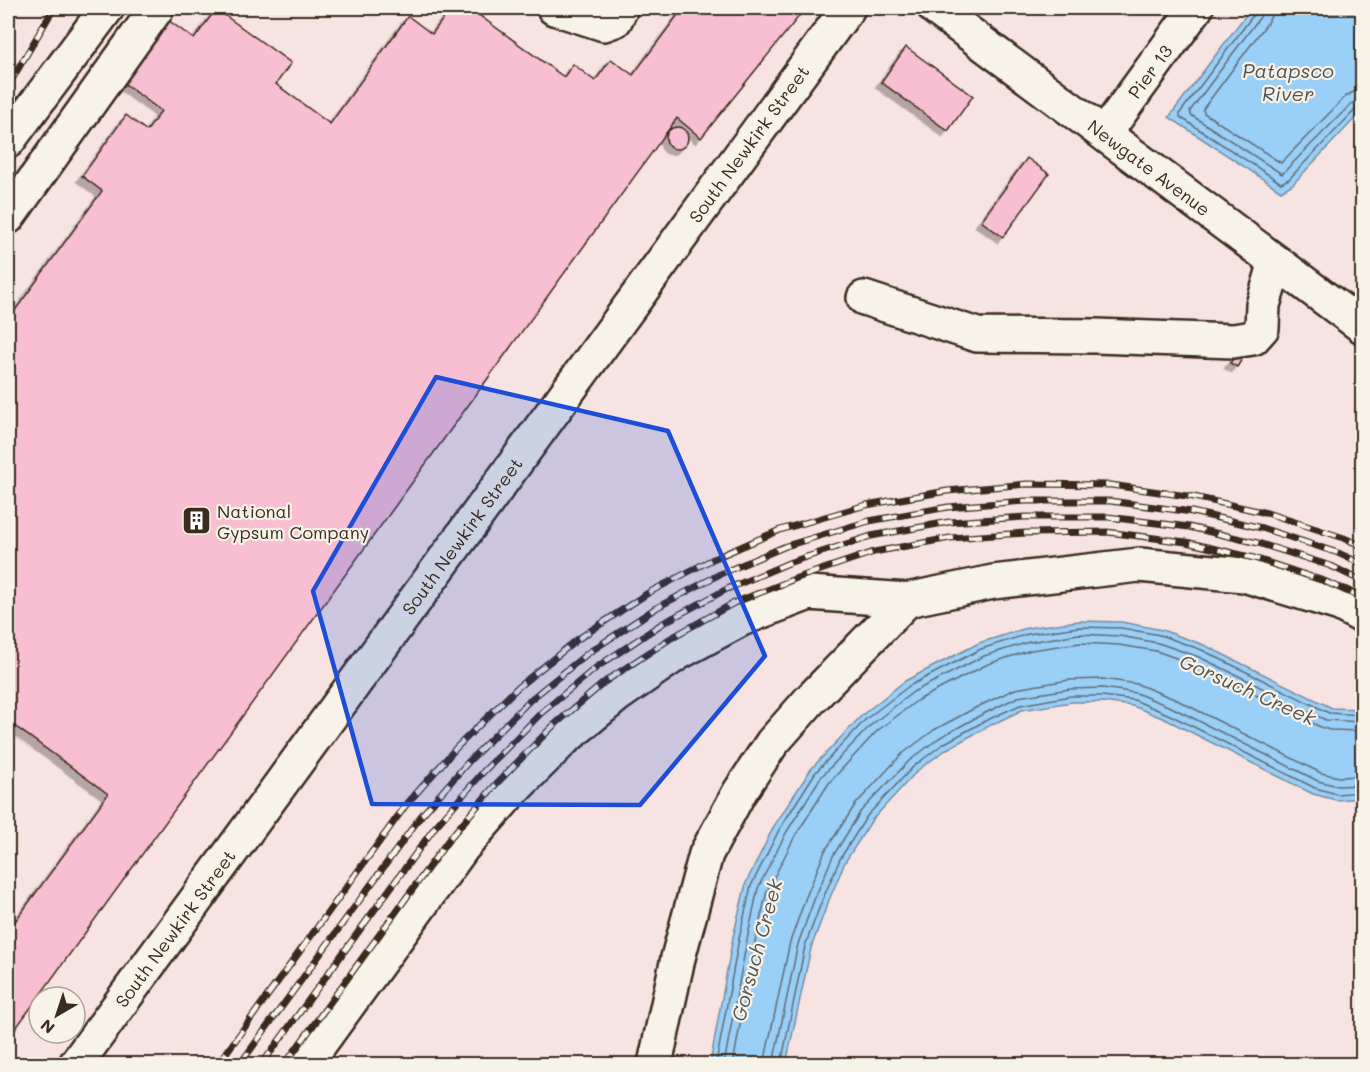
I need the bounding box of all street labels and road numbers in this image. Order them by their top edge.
street label: Pier 13 [1122,40,1177,103]
street label: South Newkirk Street [683,60,814,227]
street label: Newgate Avenue [1083,114,1215,221]
street label: South Newkirk Street [396,452,528,620]
street label: South Newkirk Street [109,845,241,1012]

